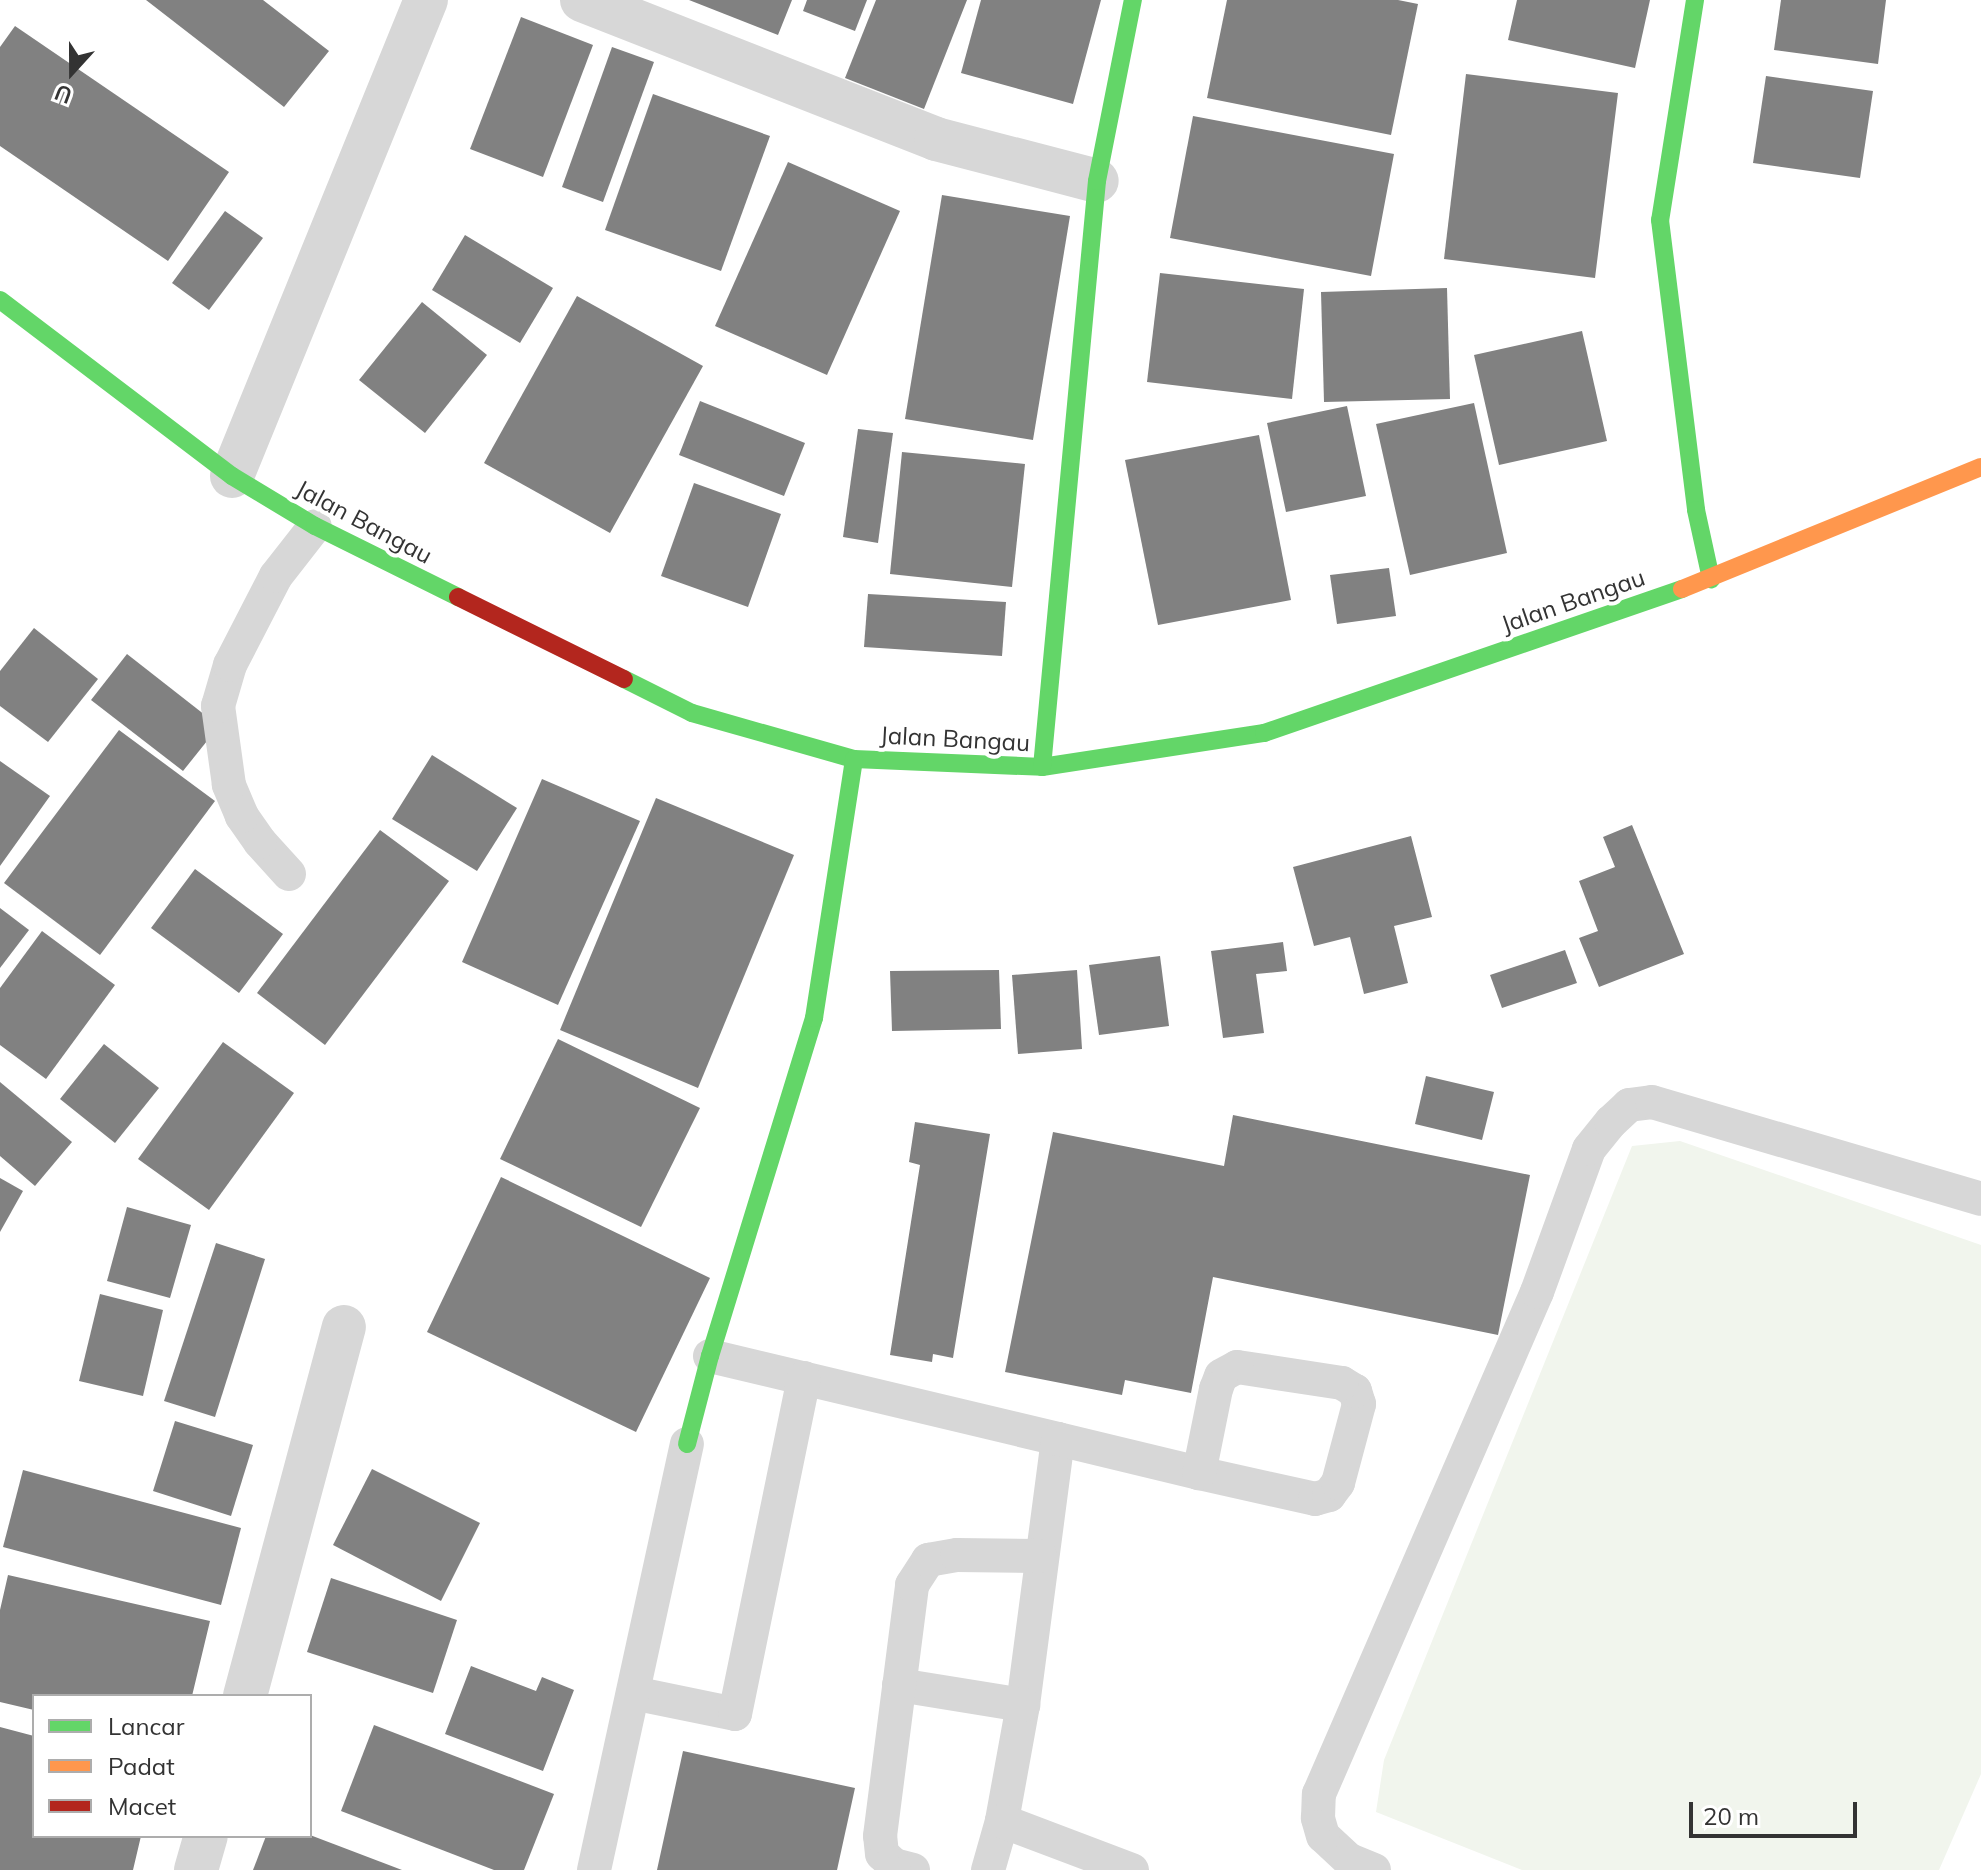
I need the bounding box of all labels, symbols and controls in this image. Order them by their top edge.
north arrow [32,32,112,112]
text: U [51,78,76,110]
street label: Jalan Bangau [291,474,437,570]
street label: Jalan Bangau [1497,563,1649,639]
street label: Jalan Bangau [879,721,1031,757]
legend [32,1694,312,1838]
text: Lancar [108,1711,184,1741]
text: Padat [108,1751,175,1781]
scale bar [1693,1786,1861,1836]
text: Macet [108,1791,176,1821]
text: 20 m [1703,1801,1759,1831]

